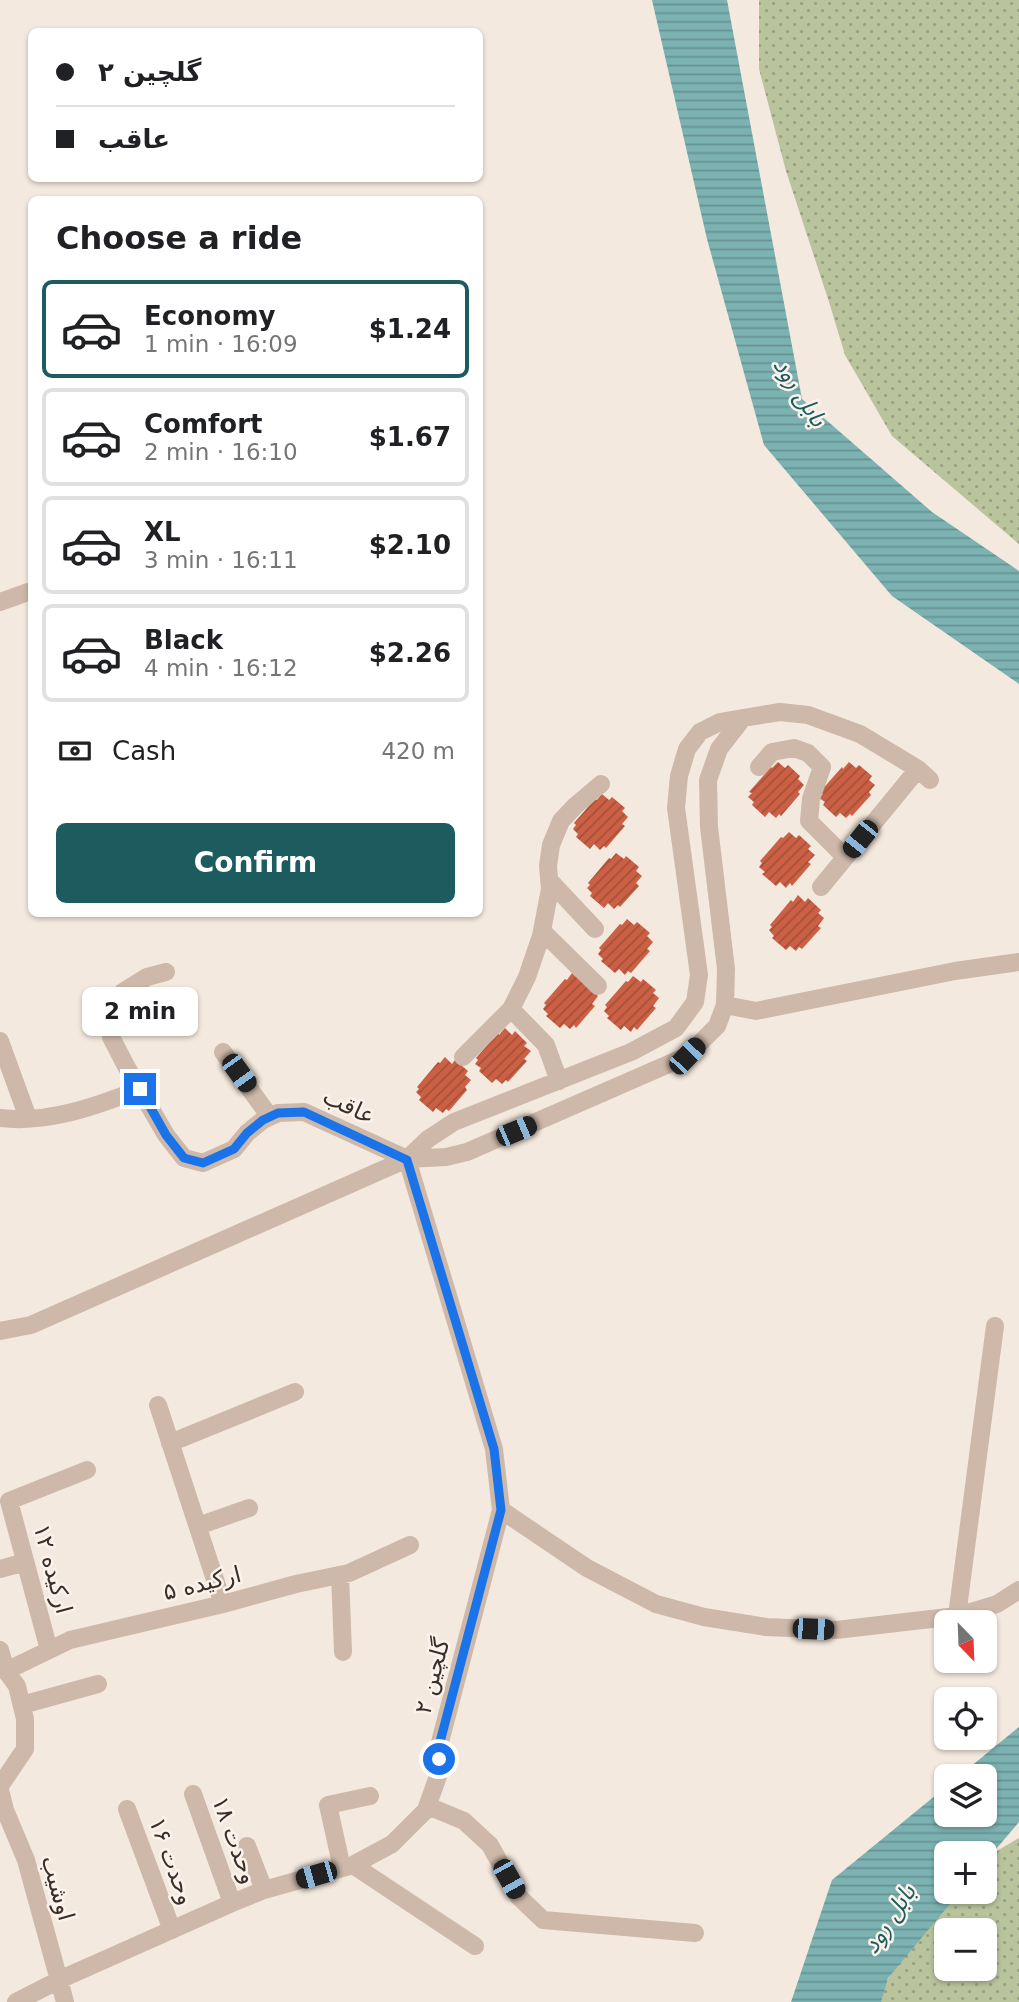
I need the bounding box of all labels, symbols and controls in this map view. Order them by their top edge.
text: گلچین ۲ [98,57,201,87]
text: عاقب [98,124,170,154]
text: Choose a ride [56,219,302,257]
icon: car [60,298,123,361]
text: Economy [144,301,275,331]
text: $1.24 [369,314,451,344]
text: 1 min · 16:09 [144,331,298,357]
water label: بابل رود [768,352,833,432]
icon: car [60,406,123,469]
text: Comfort [144,409,262,439]
text: $1.67 [369,422,451,452]
text: 2 min · 16:10 [144,439,298,465]
icon: car [60,514,123,577]
text: XL [144,517,181,547]
text: $2.10 [369,530,451,560]
text: 3 min · 16:11 [144,547,298,573]
icon: car [60,622,123,685]
text: Black [144,625,223,655]
text: $2.26 [369,638,451,668]
text: 4 min · 16:12 [144,655,298,681]
icon: cash [56,732,94,770]
text: Cash [112,736,176,766]
text: 420 m [381,738,455,764]
car [839,816,882,862]
button: Confirm [56,823,455,903]
callout: 2 min [82,988,198,1036]
text: 2 min [104,998,176,1024]
car [665,1034,710,1078]
car [219,1050,260,1096]
route end [124,1073,156,1105]
street label: عاقب [319,1083,379,1129]
car [493,1113,540,1149]
street label: ارکیده ۱۲ [28,1521,77,1617]
street label: ارکیده ۵ [160,1561,244,1606]
north arrow [934,1610,998,1673]
map controls [934,1610,997,1981]
car [792,1618,835,1640]
street label: گلچین ۲ [409,1635,456,1717]
button: locate [934,1687,997,1750]
route start [423,1743,455,1775]
button: layers [934,1764,997,1827]
street label: وحدت ۱۸ [206,1793,263,1888]
street label: وحدت ۱۶ [143,1814,200,1909]
button: + [934,1841,997,1904]
street label: اوشیب [35,1853,80,1924]
car [490,1856,529,1902]
car [293,1859,340,1891]
water label: بابل رود [857,1879,922,1959]
button: − [934,1918,997,1981]

